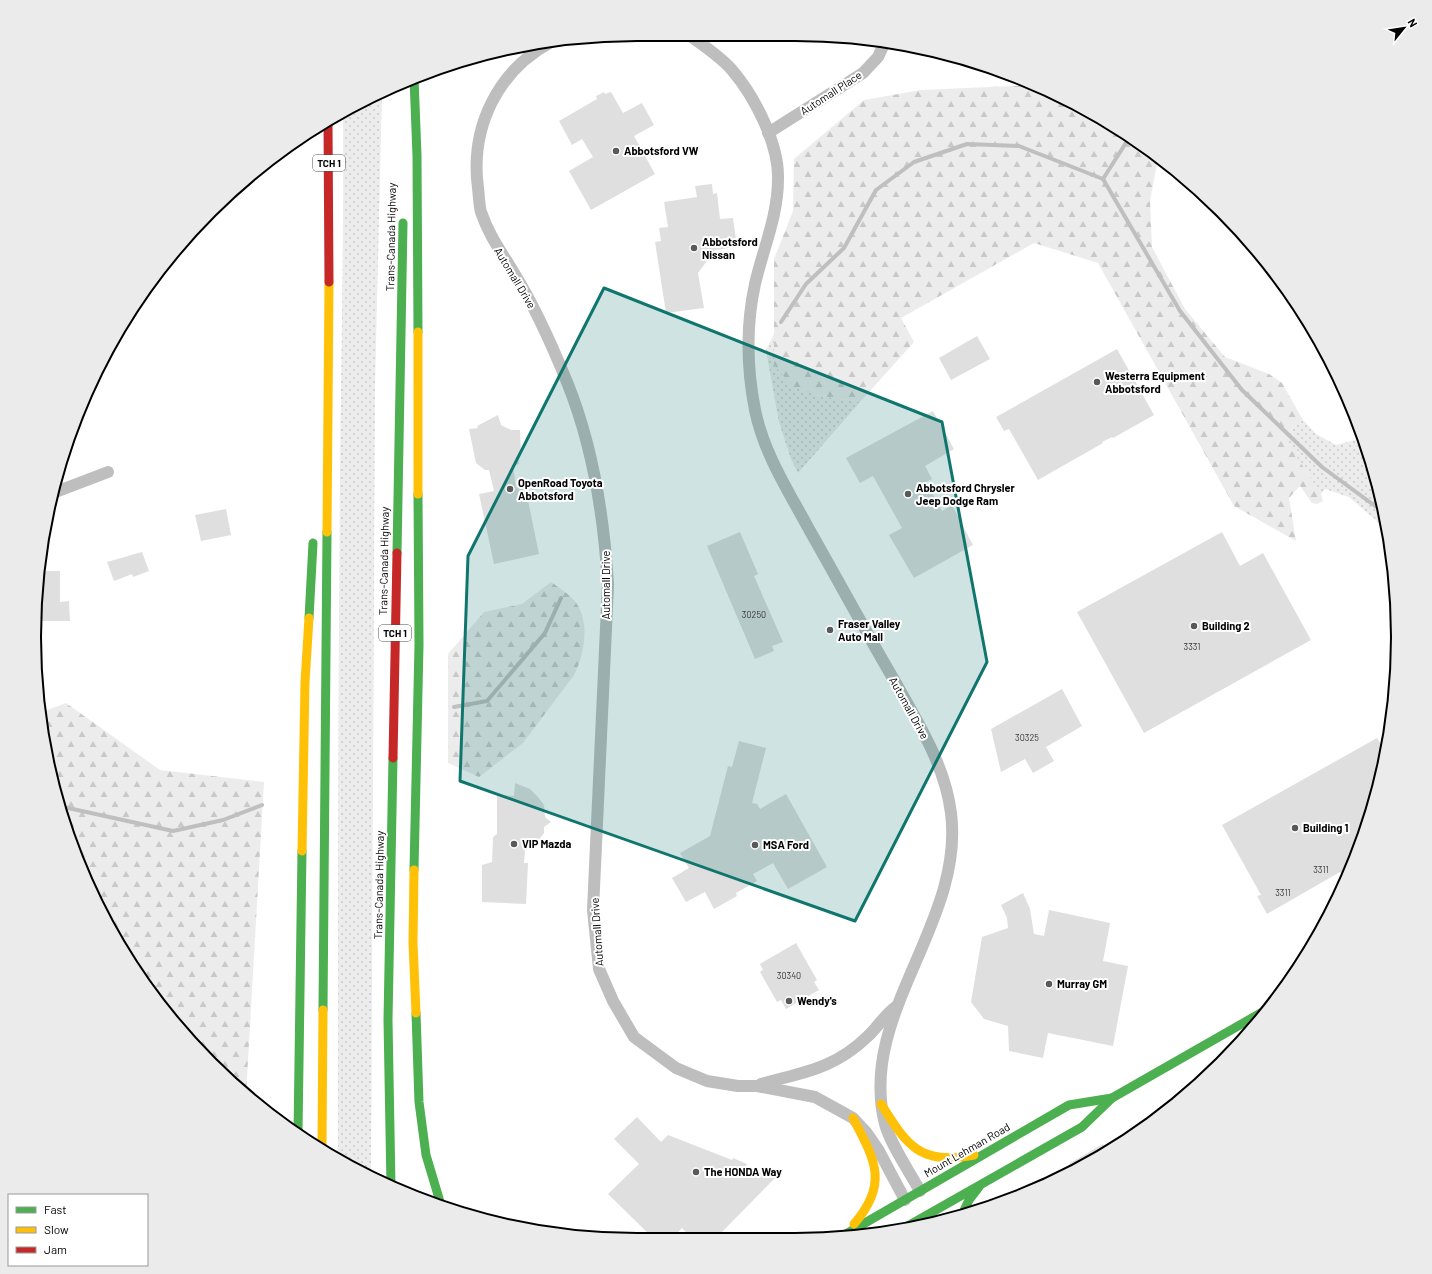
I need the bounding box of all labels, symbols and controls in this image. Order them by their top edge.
north arrow [1384,8,1424,48]
text: N [1406,16,1421,29]
street label: Automall Place [798,68,864,117]
place label: Abbotsford VW [624,144,699,157]
marker: Abbotsford VW [611,146,621,156]
road number: TCH 1 [313,155,345,171]
street label: Trans-Canada Highway [383,183,398,291]
place label: Abbotsford Nissan [702,235,758,261]
marker: Abbotsford Nissan [689,243,699,253]
street label: Automall Drive [492,245,539,311]
place label: Westerra Equipment Abbotsford [1105,369,1205,395]
marker: Westerra Equipment Abbotsford [1092,377,1102,387]
place label: OpenRoad Toyota Abbotsford [518,476,603,502]
place label: Abbotsford Chrysler Jeep Dodge Ram [916,481,1015,507]
marker: OpenRoad Toyota Abbotsford [505,484,515,494]
marker: Abbotsford Chrysler Jeep Dodge Ram [903,489,913,499]
street label: Trans-Canada Highway [376,507,391,615]
street label: Automall Drive [599,550,612,619]
house number: 30250 [742,609,766,620]
place label: Fraser Valley Auto Mall [838,617,901,643]
place label: Building 2 [1202,619,1250,632]
marker: Building 2 [1189,621,1199,631]
road number: TCH 1 [379,625,411,641]
marker: Fraser Valley Auto Mall [825,625,835,635]
house number: 3331 [1184,641,1201,652]
street label: Automall Drive [887,674,932,741]
house number: 30325 [1015,732,1039,743]
place label: Building 1 [1303,821,1349,834]
marker: Building 1 [1290,823,1300,833]
street label: Trans-Canada Highway [371,831,386,939]
place label: VIP Mazda [522,837,571,850]
place label: MSA Ford [763,838,809,851]
marker: VIP Mazda [509,839,519,849]
marker: MSA Ford [750,840,760,850]
house number: 3311 [1313,864,1329,875]
house number: 3311 [1275,887,1291,898]
street label: Automall Drive [588,897,605,967]
house number: 30340 [777,970,801,981]
place label: Murray GM [1057,977,1107,990]
marker: Murray GM [1044,979,1054,989]
place label: Wendy's [797,994,837,1007]
marker: Wendy's [784,996,794,1006]
street label: Mount Lehman Road [921,1120,1012,1179]
place label: The HONDA Way [704,1165,782,1178]
marker: The HONDA Way [691,1167,701,1177]
legend [8,1194,148,1266]
text: Fast [44,1202,67,1216]
text: Slow [44,1222,69,1236]
text: Jam [44,1242,67,1256]

